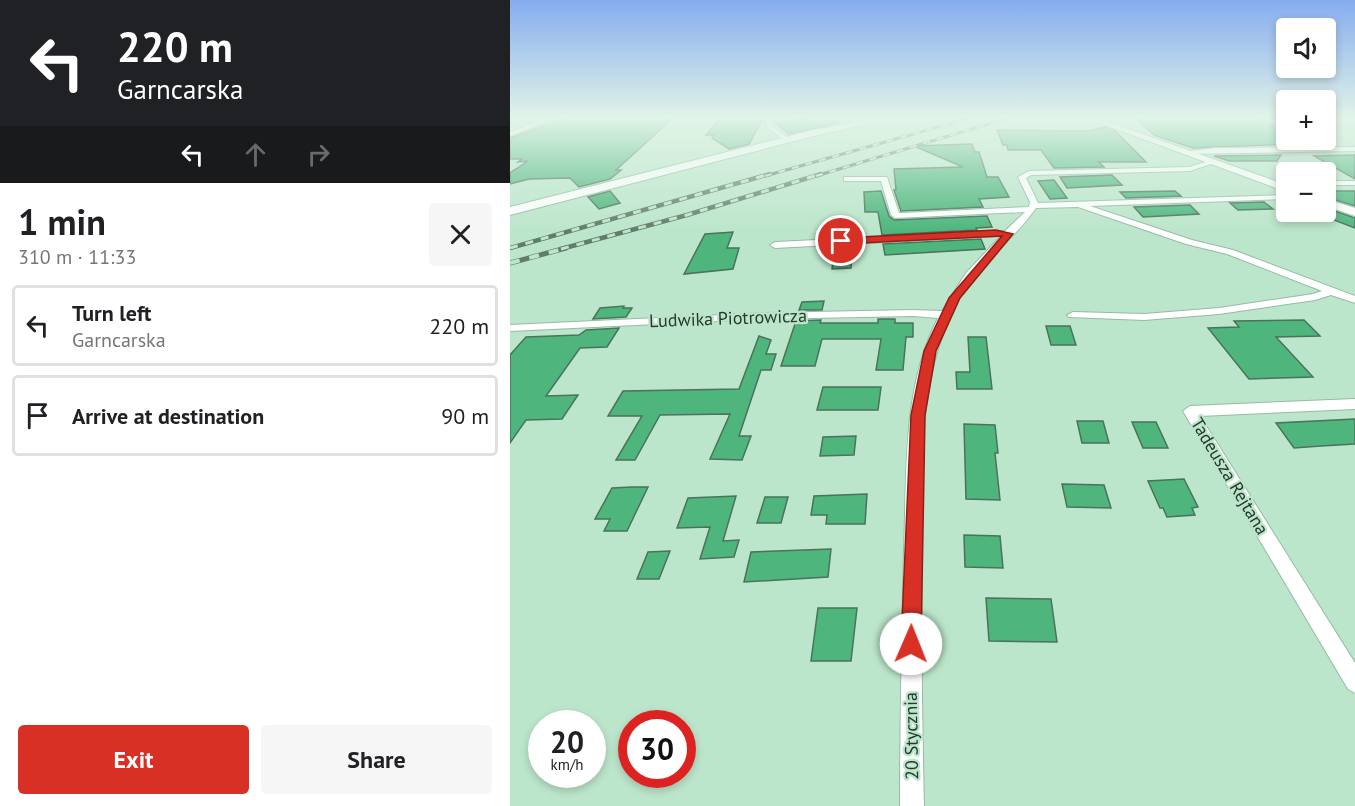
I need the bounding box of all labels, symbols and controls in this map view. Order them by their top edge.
map controls [1276,18,1336,222]
button: sound [1276,18,1336,78]
text: 220 m [117,19,233,74]
icon: left [18,24,96,102]
text: Garncarska [117,72,243,106]
button: + [1276,90,1336,150]
icon: left [176,138,209,171]
icon: ahead [239,138,272,171]
icon: right [302,138,335,171]
button: − [1276,162,1336,222]
text: 1 min [18,198,106,245]
button: close [429,203,492,266]
pin [815,215,866,266]
icon: arrive [824,224,857,257]
text: 310 m · 11:33 [18,244,136,270]
text: Turn left [72,299,152,327]
street label: Ludwika Piotrowicza [649,304,807,332]
icon: left [21,309,54,342]
text: 220 m [429,312,489,340]
text: Garncarska [72,327,166,353]
icon: arrive [21,399,54,432]
text: Arrive at destination [72,402,264,430]
text: 90 m [441,402,489,430]
street label: Tadeusza Rejtana [1186,413,1274,539]
position arrow [879,612,943,676]
street label: 20 Stycznia [899,692,923,780]
speed limit sign: 30 [618,710,696,788]
text: 20 [550,722,584,761]
button: Exit [18,725,249,794]
button: Share [261,725,492,794]
text: km/h [551,755,583,774]

